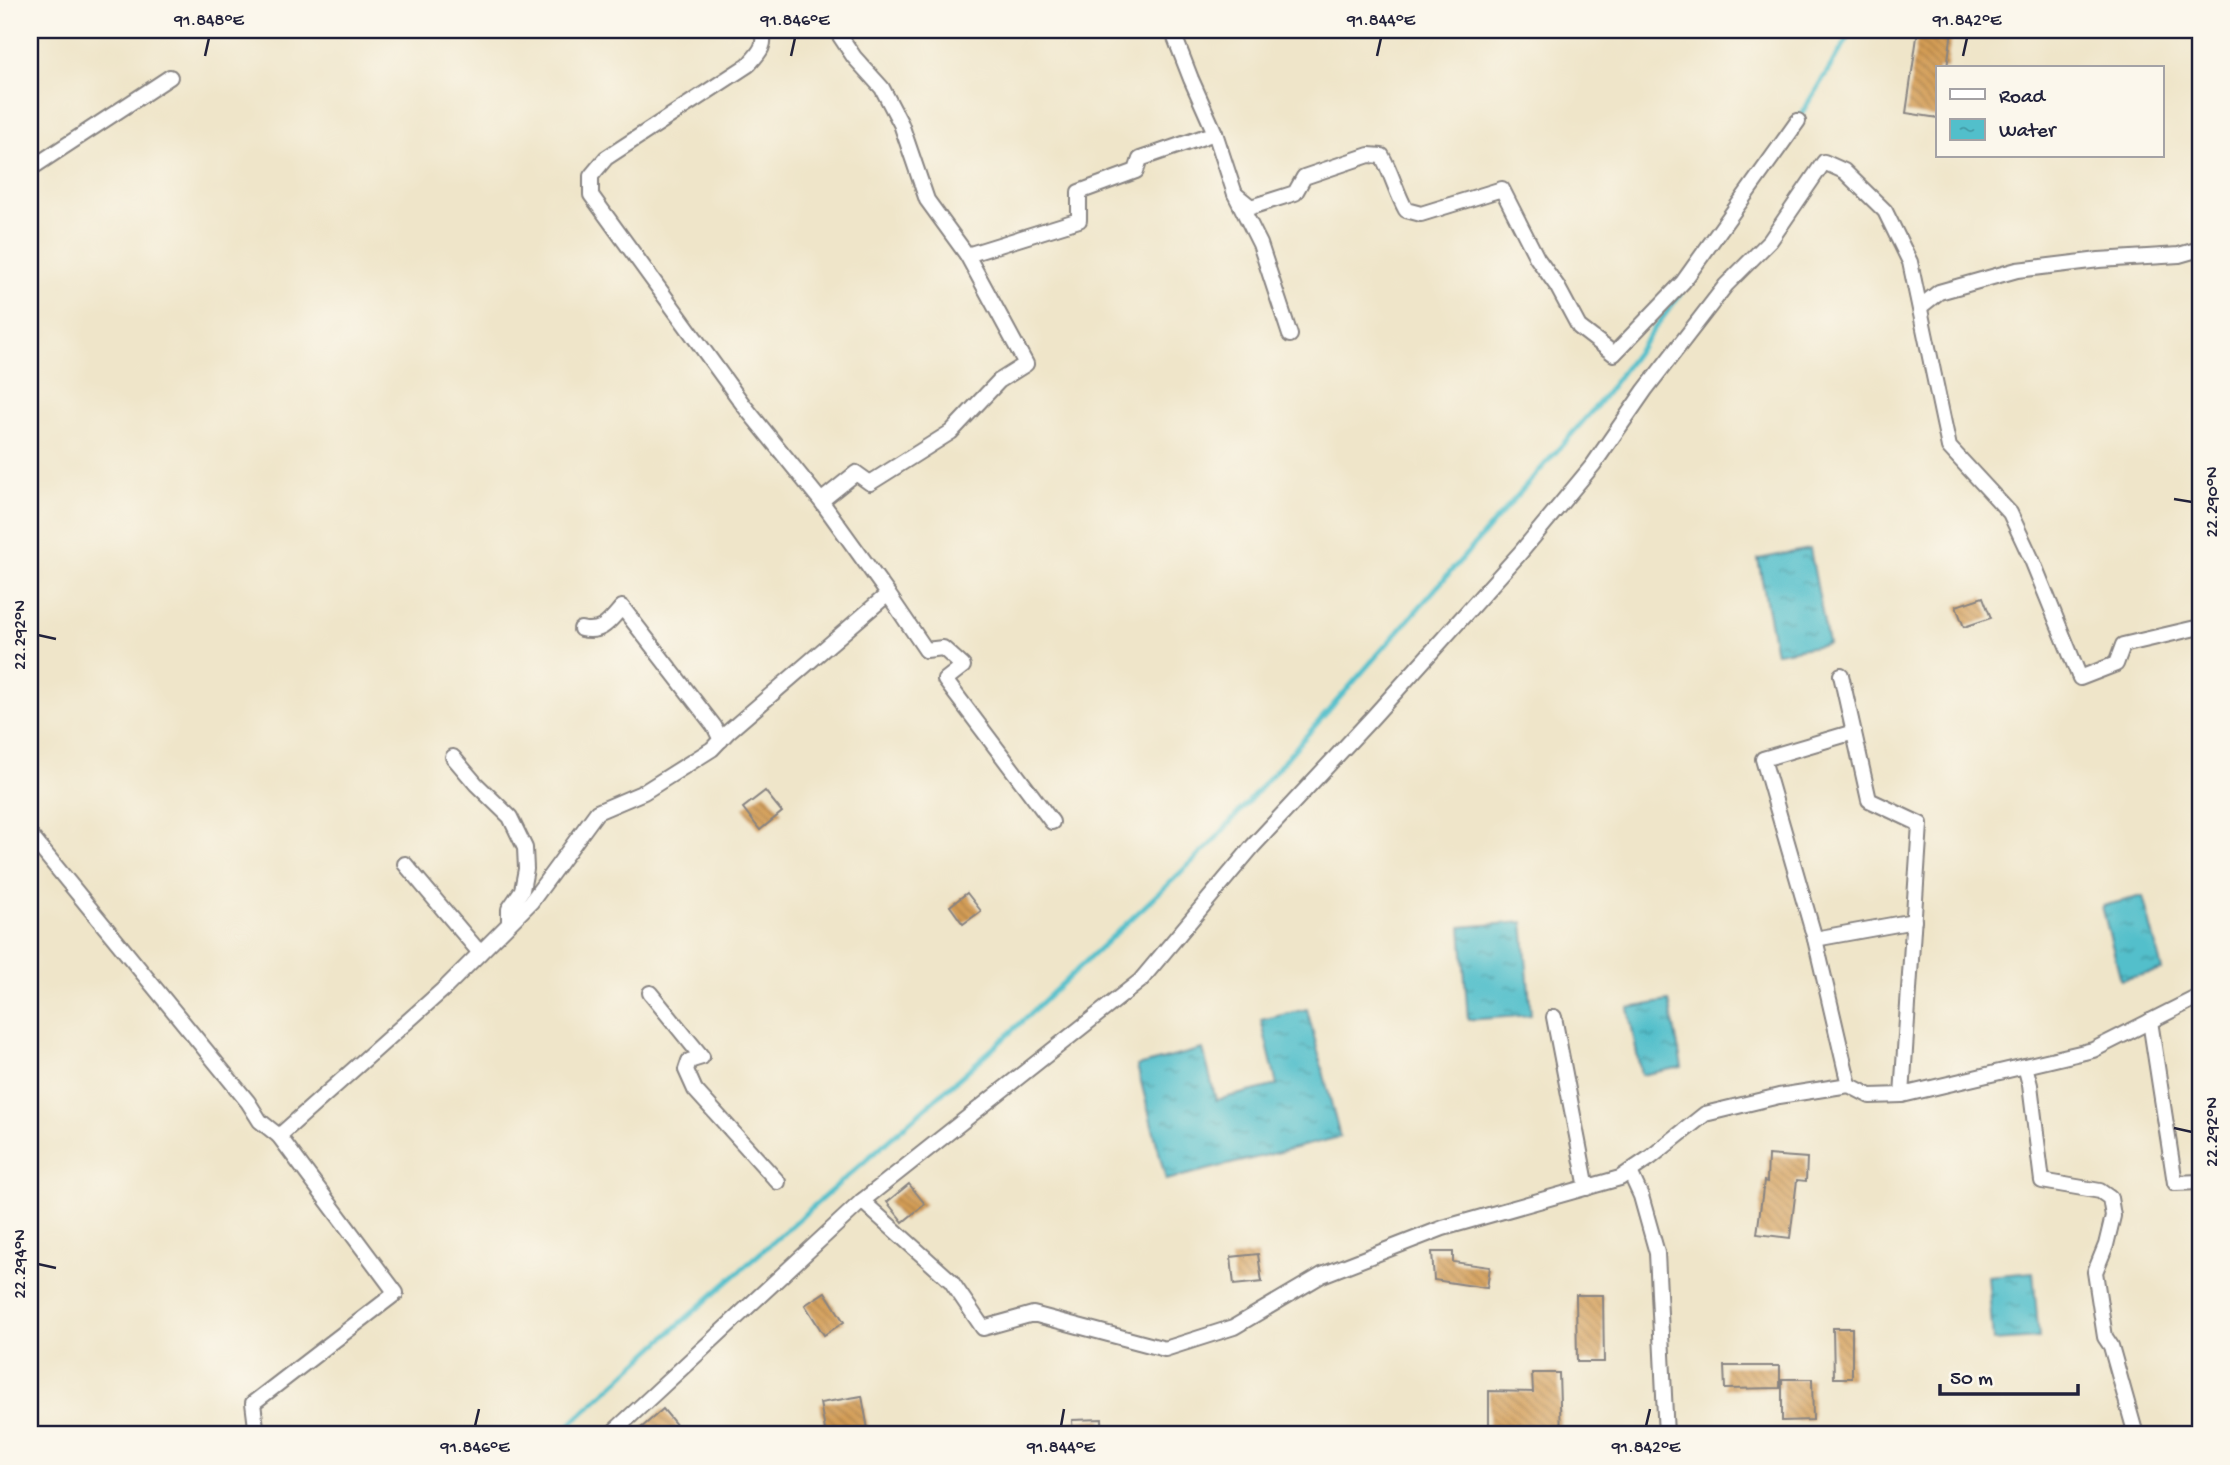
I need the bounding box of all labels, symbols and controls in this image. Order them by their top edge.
text: 91.848°E [173,11,245,32]
text: 91.846°E [760,11,830,32]
text: 91.844°E [1346,11,1416,32]
text: 91.842°E [1932,11,2002,32]
legend [1936,66,2164,158]
text: Road [1999,86,2047,111]
text: Water [1999,120,2057,145]
text: 22.290°N [2203,466,2224,538]
text: 22.292°N [11,600,32,670]
text: 22.292°N [2203,1097,2224,1167]
text: 22.294°N [11,1229,32,1299]
scale bar [1940,1353,2078,1397]
text: 50 m [1950,1368,1993,1393]
text: 91.846°E [440,1438,510,1459]
text: 91.844°E [1026,1438,1096,1459]
text: 91.842°E [1611,1438,1681,1459]

